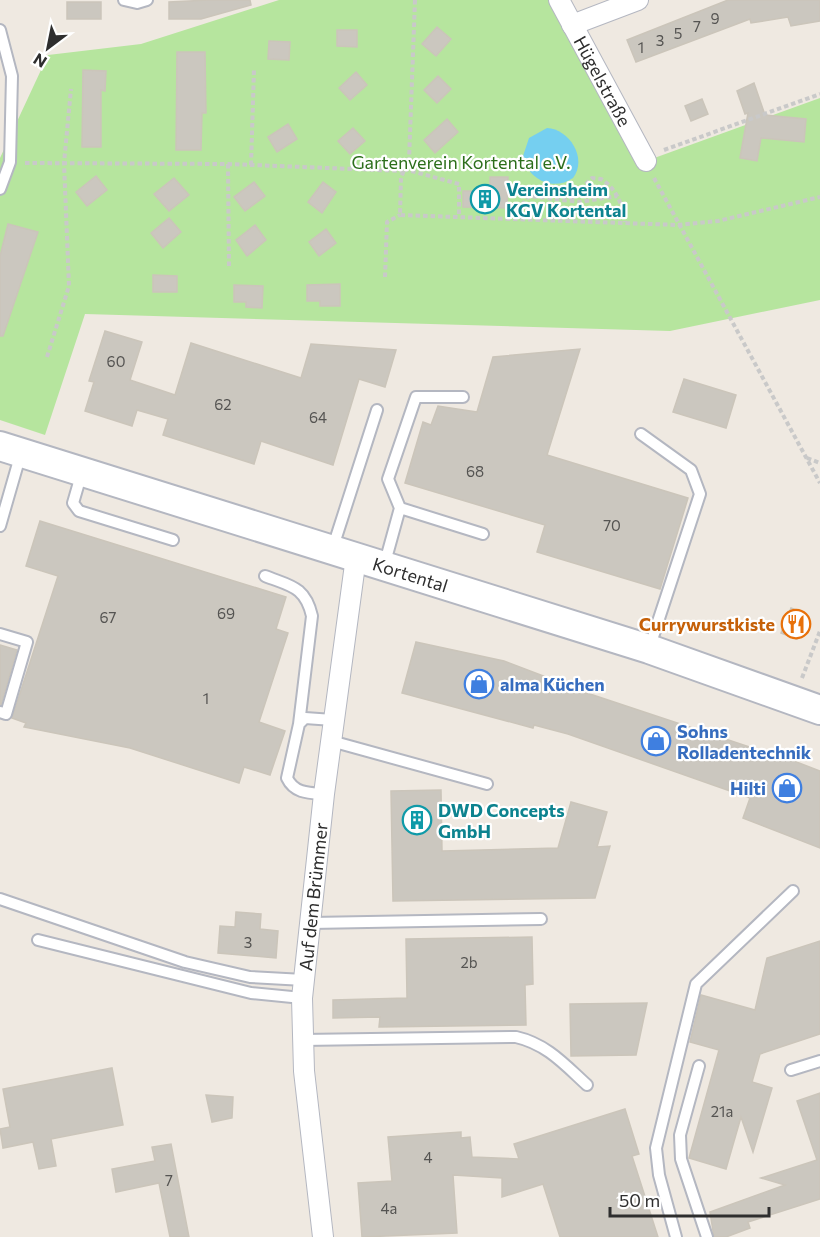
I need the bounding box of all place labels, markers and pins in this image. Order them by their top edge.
place label: Vereinsheim KGV Kortental [506,178,627,221]
building icon: Vereinsheim KGV Kortental [469,183,501,215]
restaurant icon: Currywurstkiste [780,608,812,640]
place label: Currywurstkiste [639,613,775,635]
shop icon: alma Küchen [463,668,495,700]
place label: alma Küchen [500,673,605,695]
place label: Sohns Rolladentechnik [677,720,812,763]
shop icon: Sohns Rolladentechnik [640,725,672,757]
shop icon: Hilti [771,772,803,804]
place label: Hilti [730,777,766,799]
place label: DWD Concepts GmbH [438,799,565,842]
building icon: DWD Concepts GmbH [401,804,433,836]

